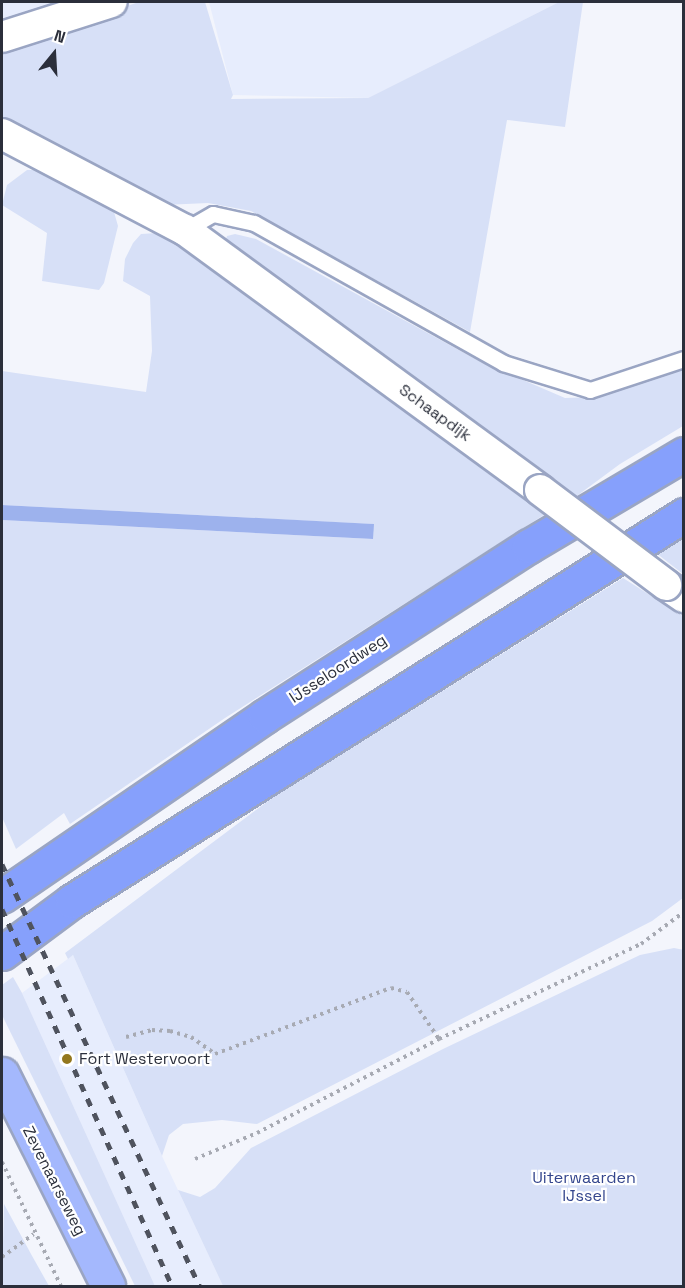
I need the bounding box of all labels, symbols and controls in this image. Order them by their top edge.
north arrow [24,24,84,84]
text: N [51,25,68,48]
street label: Schaapdijk [395,380,475,446]
street label: IJsseloordweg [286,630,390,708]
place label: Fort Westervoort [79,1049,210,1069]
marker: Fort Westervoort [60,1052,74,1066]
street label: Zevenaarseweg [18,1123,90,1239]
park label: Uiterwaarden IJssel [532,1168,636,1206]

